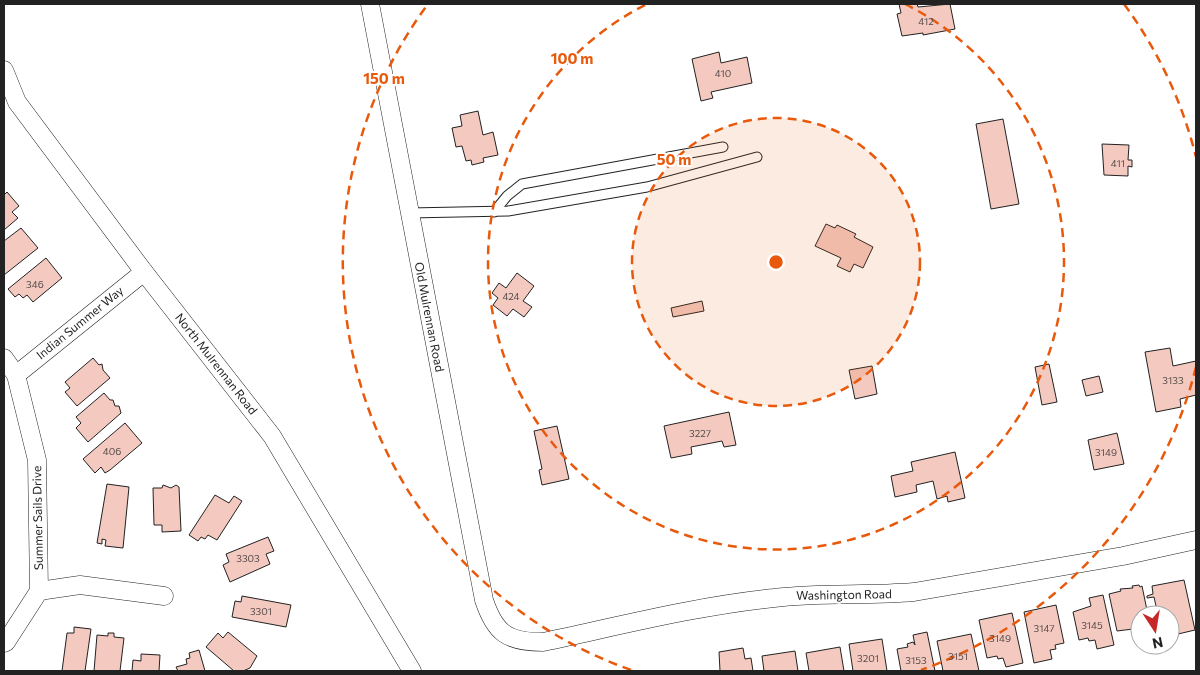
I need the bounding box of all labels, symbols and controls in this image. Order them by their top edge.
house number: 412 [918,15,934,27]
text: 100 m [551,49,593,67]
house number: 410 [715,67,731,79]
text: 150 m [363,69,405,87]
text: 50 m [657,150,691,168]
house number: 411 [1111,157,1125,169]
centre of rings [767,253,785,271]
street label: Old Mulrennan Road [412,261,447,373]
house number: 346 [26,278,44,290]
street label: Indian Summer Way [33,283,126,362]
house number: 424 [502,290,520,302]
street label: North Mulrennan Road [173,310,261,417]
house number: 3133 [1162,374,1184,386]
house number: 3227 [689,427,711,439]
house number: 406 [103,445,121,457]
house number: 3149 [1095,446,1117,458]
street label: Summer Sails Drive [29,466,45,570]
house number: 3303 [236,552,260,564]
street label: Washington Road [796,586,892,602]
house number: 3301 [250,605,272,617]
north arrow [1130,605,1180,655]
house number: 3145 [1081,619,1103,631]
house number: 3147 [1033,622,1055,634]
house number: 3149 [989,632,1011,644]
text: N [1151,634,1165,653]
house number: 3151 [948,650,968,662]
house number: 3201 [857,652,879,664]
house number: 3153 [905,654,927,666]

